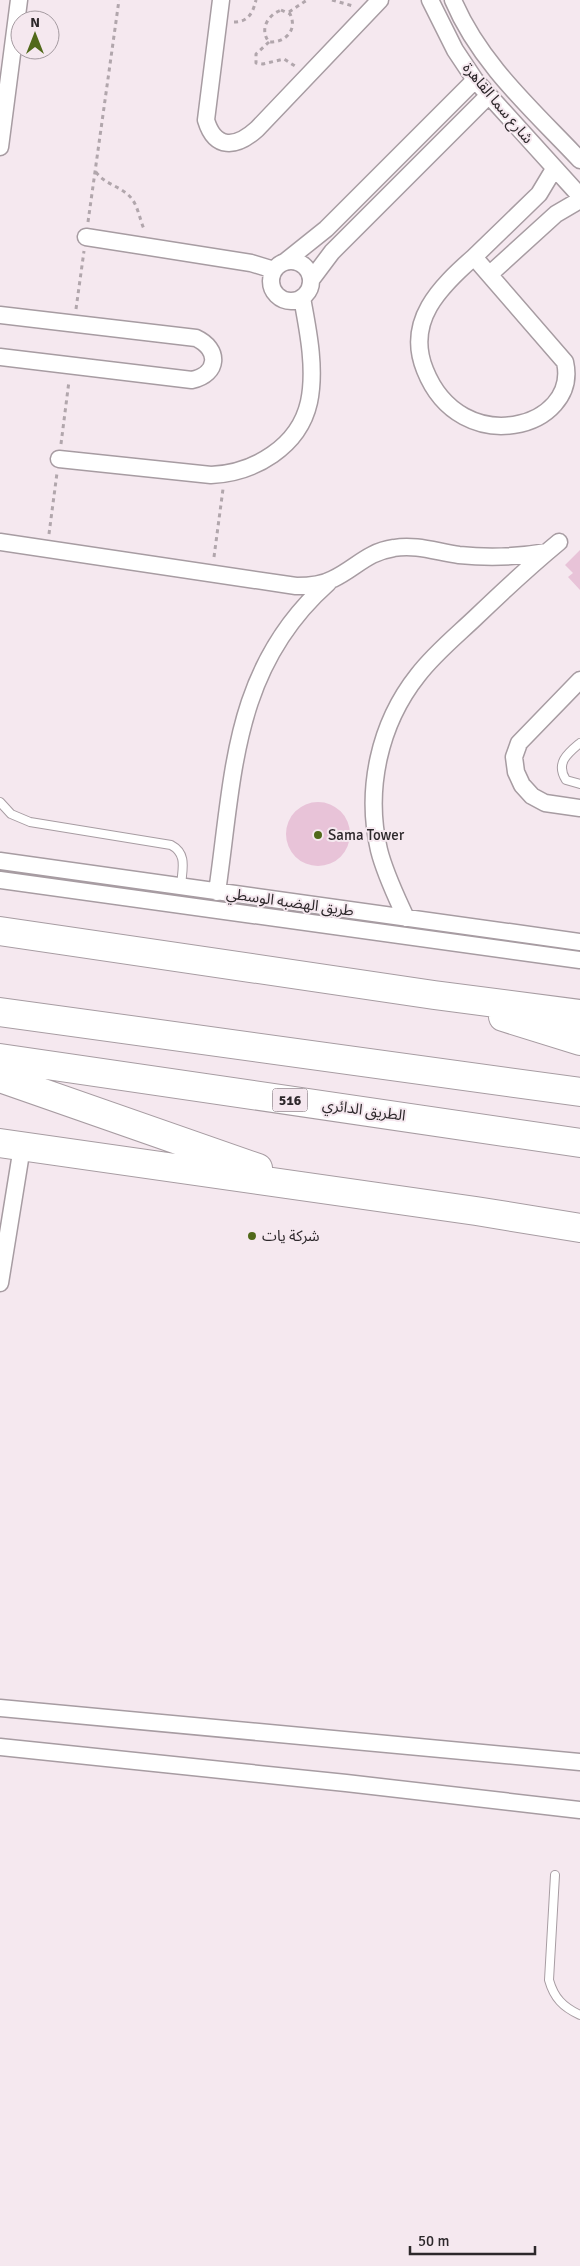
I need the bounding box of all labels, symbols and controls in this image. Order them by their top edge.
north arrow [10,10,60,60]
text: N [30,14,40,31]
street label: شارع سما القاهرة [457,59,537,149]
place label: Sama Tower [328,826,405,844]
marker: Sama Tower [312,829,324,841]
street label: طريق الهضبه الوسطي [225,884,355,922]
road number: 516 [272,1088,308,1112]
street label: الطريق الدائري [321,1095,407,1127]
place label: شركة يات [262,1227,320,1245]
marker: شركة يات [246,1230,258,1242]
scale bar [410,2224,535,2256]
text: 50 m [418,2232,449,2250]

